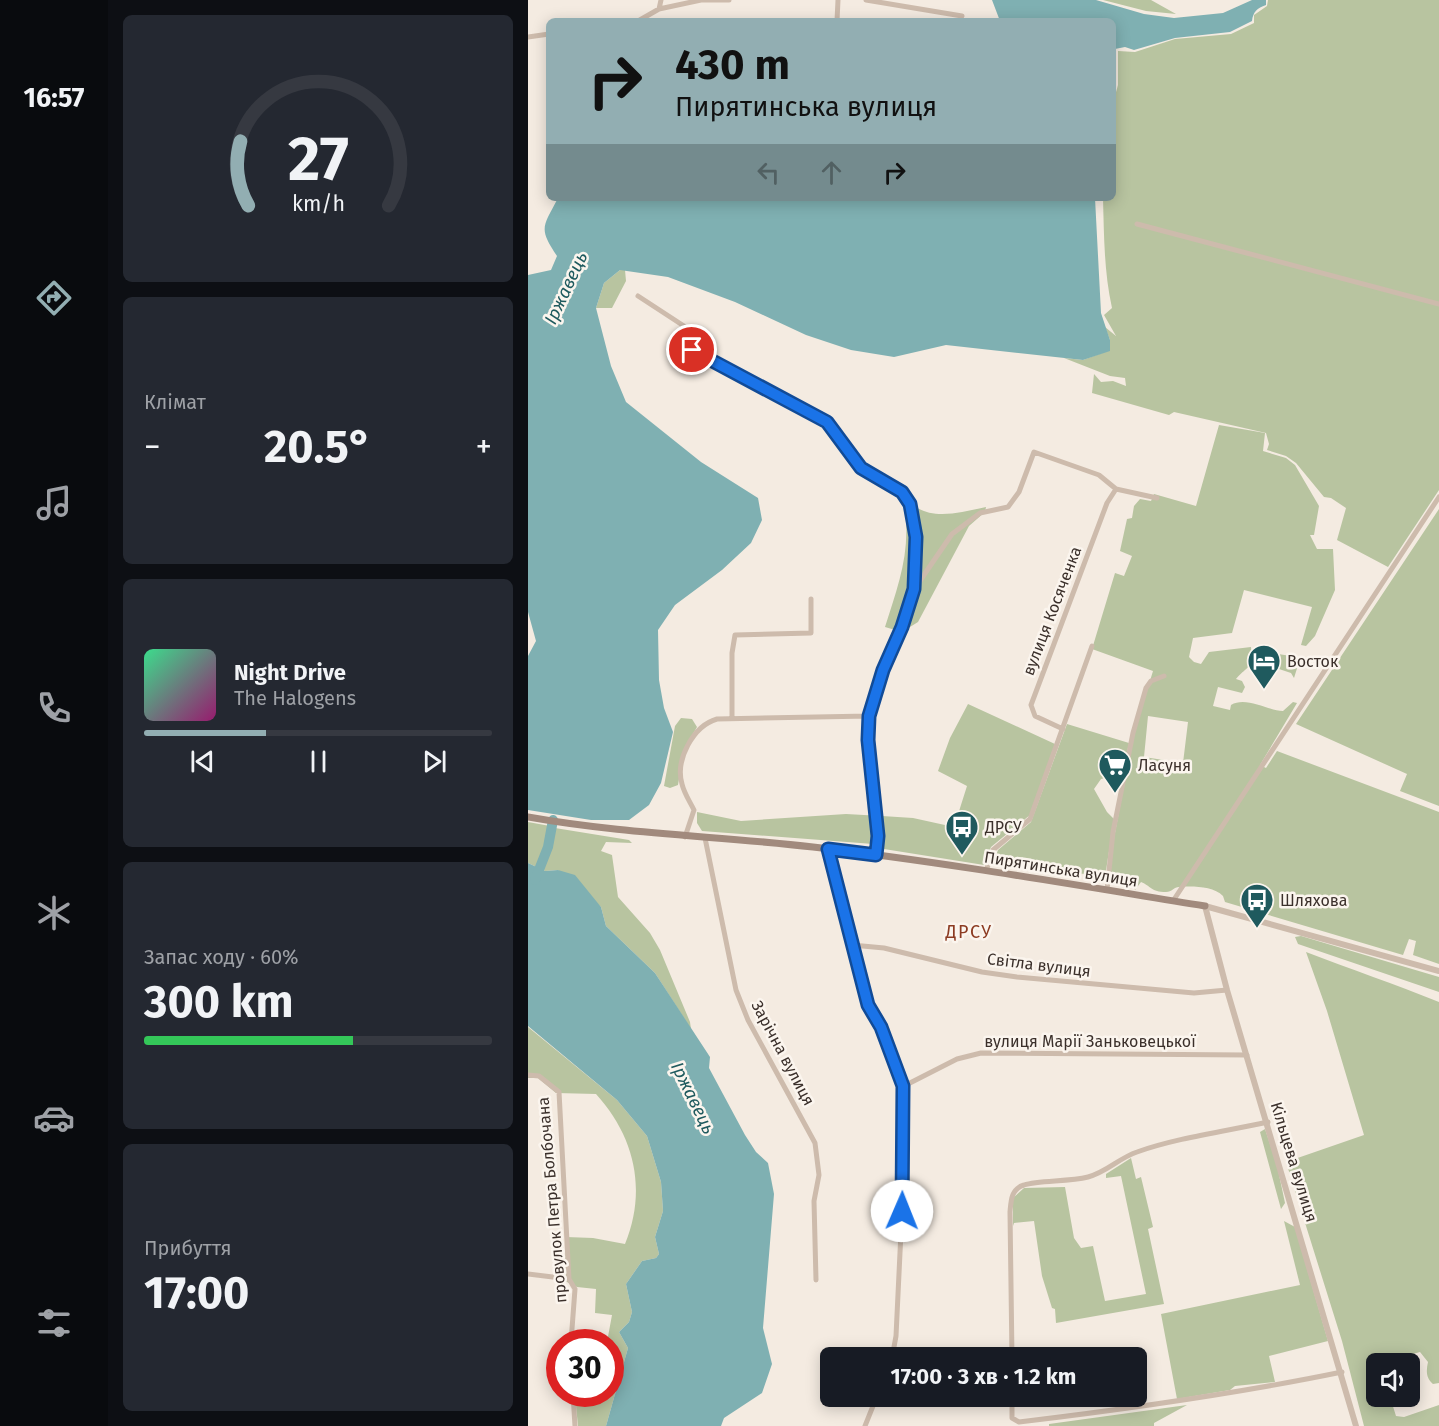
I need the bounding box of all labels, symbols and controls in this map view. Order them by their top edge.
text: 430 m [675,40,790,90]
icon: right [576,42,654,120]
text: 16:57 [24,82,84,114]
text: Пирятинська вулиця [675,91,937,123]
text: 27 [288,122,348,197]
icon: left [752,156,785,189]
icon: ahead [815,156,848,189]
icon: right [878,156,911,189]
text: km/h [291,191,345,217]
water label: Іржавець [540,248,592,328]
icon: directions [33,277,75,319]
pin [666,324,717,375]
icon: arrive [675,333,708,366]
text: Клімат [144,390,206,414]
text: 20.5° [264,420,372,474]
text: − [144,427,161,467]
text: + [476,427,492,467]
icon: music [33,482,75,524]
street label: вулиця Косяченка [1019,544,1085,678]
hotel icon: Восток [1246,643,1282,690]
place label: Восток [1287,652,1339,671]
text: Night Drive [234,659,346,686]
text: The Halogens [234,686,356,710]
icon: phone [33,687,75,729]
icon: previous [186,745,219,778]
icon: pause [302,745,335,778]
icon: next [418,745,451,778]
supermarket icon: Ласуня [1097,747,1133,794]
place label: Ласуня [1138,756,1191,775]
bus stop icon: ДРСУ [944,809,980,856]
place label: ДРСУ [984,818,1022,837]
street label: Пирятинська вулиця [983,847,1139,891]
bus stop icon: Шляхова [1239,882,1275,929]
place label: Шляхова [1280,891,1347,910]
icon: climate [33,892,75,934]
district label: ДРСУ [944,921,993,943]
text: Запас ходу · 60% [144,945,299,969]
street label: Світла вулиця [986,949,1092,981]
text: 300 km [144,975,294,1029]
street label: Зарічна вулиця [747,997,819,1109]
street label: вулиця Марії Заньковецької [984,1032,1196,1051]
water label: Іржавець [666,1058,720,1138]
street label: провулок Петра Болбочана [534,1096,570,1304]
icon: car [33,1097,75,1139]
street label: Кільцева вулиця [1267,1100,1321,1224]
position arrow [870,1179,934,1243]
text: Прибуття [144,1236,232,1260]
text: 17:00 [144,1266,249,1320]
icon: filters [33,1302,75,1344]
speed limit sign: 30 [546,1329,624,1407]
map controls [1366,1353,1420,1407]
button: sound [1366,1353,1420,1407]
text: 17:00 · 3 хв · 1.2 km [891,1363,1076,1390]

